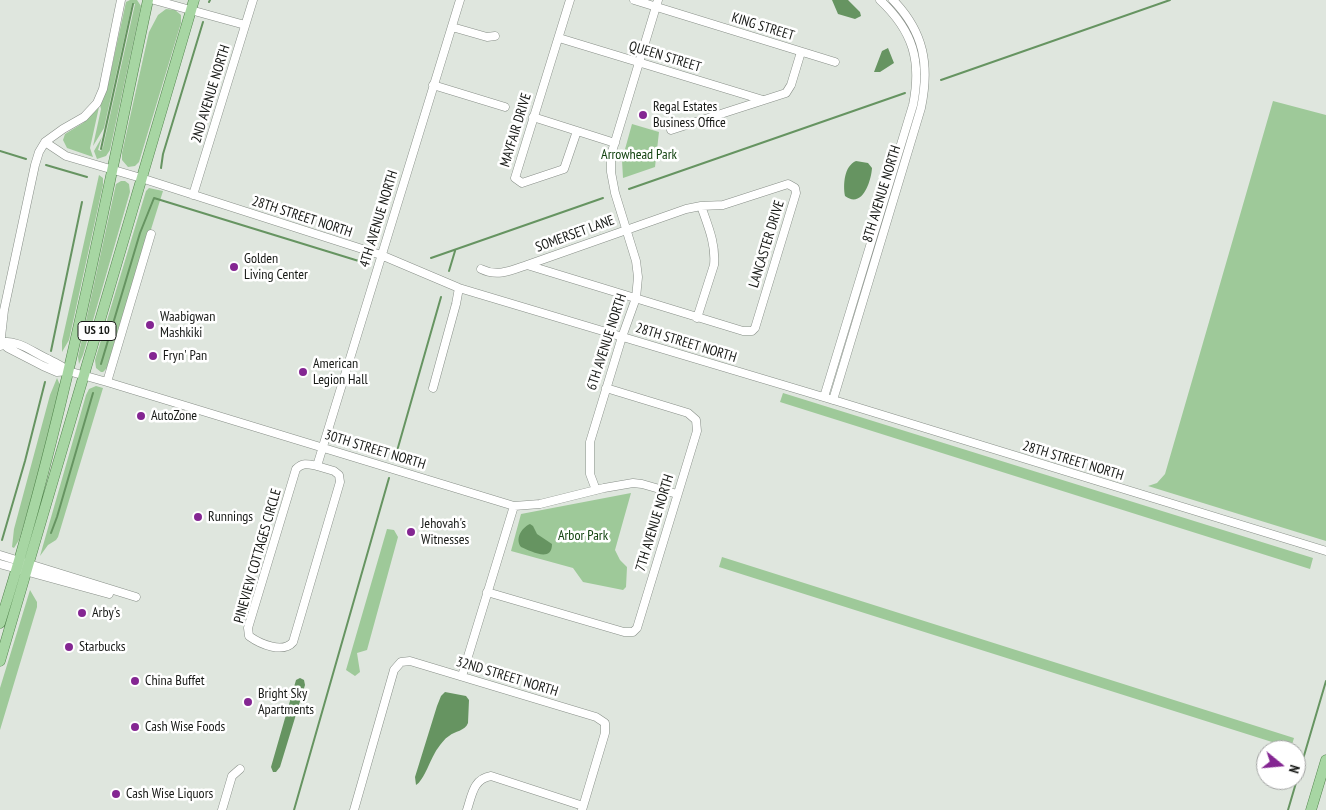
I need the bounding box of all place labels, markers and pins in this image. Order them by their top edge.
place label: Regal Estates Business Office [653,99,726,132]
marker: Regal Estates Business Office [637,109,649,121]
place label: Golden Living Center [244,251,308,284]
marker: Golden Living Center [228,261,240,273]
place label: Waabigwan Mashkiki [160,309,215,342]
marker: Waabigwan Mashkiki [144,319,156,331]
place label: Fryn' Pan [163,348,207,364]
marker: Fryn' Pan [147,350,159,362]
place label: American Legion Hall [313,356,368,388]
marker: American Legion Hall [297,366,309,378]
place label: AutoZone [151,408,197,424]
marker: AutoZone [135,410,147,422]
place label: Runnings [208,509,253,525]
marker: Runnings [192,511,204,523]
place label: Jehovah's Witnesses [421,516,469,548]
marker: Jehovah's Witnesses [405,526,417,538]
place label: Arby's [92,605,120,621]
marker: Arby's [76,607,88,619]
place label: Starbucks [79,639,126,655]
marker: Starbucks [63,641,75,653]
place label: China Buffet [145,673,205,689]
marker: China Buffet [129,675,141,687]
place label: Bright Sky Apartments [258,686,314,719]
marker: Bright Sky Apartments [242,696,254,708]
place label: Cash Wise Foods [145,719,225,735]
marker: Cash Wise Foods [129,721,141,733]
place label: Cash Wise Liquors [126,786,213,802]
marker: Cash Wise Liquors [110,788,122,800]

